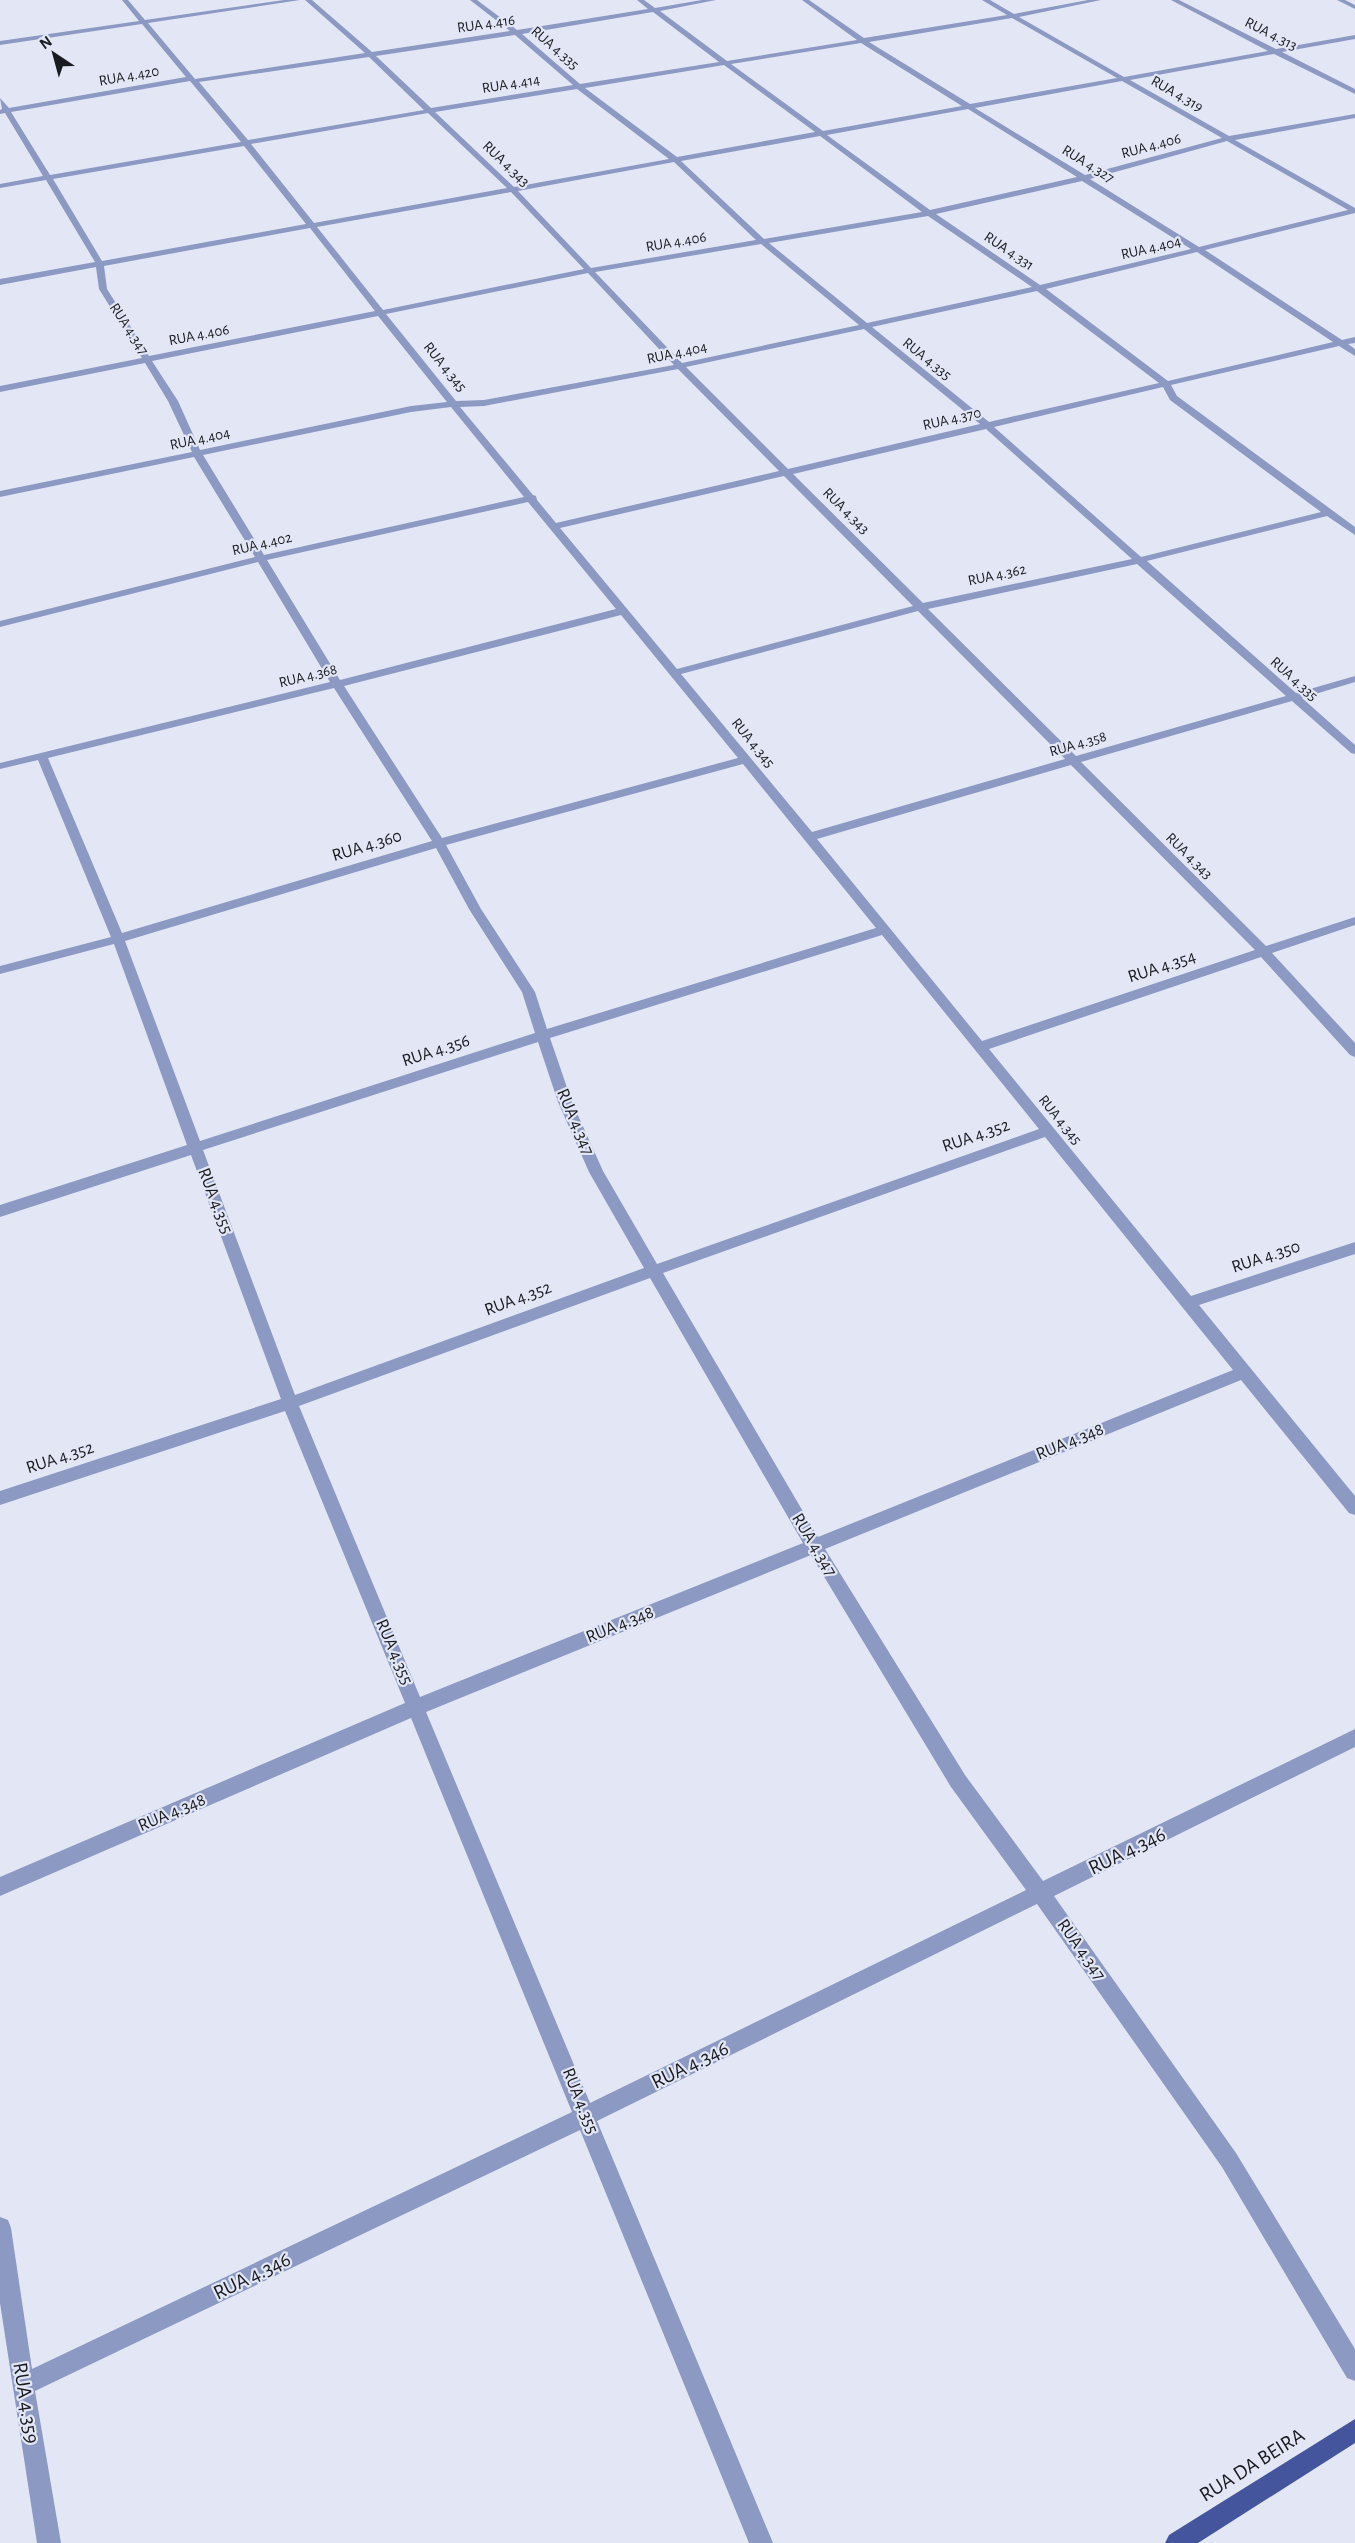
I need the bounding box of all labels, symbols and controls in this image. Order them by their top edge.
street label: RUA 4.416 [456,13,516,35]
street label: RUA 4.313 [1242,14,1300,54]
street label: RUA 4.335 [528,23,582,73]
north arrow [24,24,84,84]
text: N [37,33,55,52]
street label: RUA 4.420 [98,63,160,89]
street label: RUA 4.414 [481,72,541,96]
street label: RUA 4.319 [1148,73,1206,115]
street label: RUA 4.406 [1120,131,1182,161]
street label: RUA 4.343 [480,138,532,190]
street label: RUA 4.327 [1059,142,1117,186]
street label: RUA 4.406 [645,229,707,255]
street label: RUA 4.331 [981,229,1037,273]
street label: RUA 4.404 [1119,234,1183,262]
street label: RUA 4.347 [107,300,151,358]
street label: RUA 4.406 [168,322,230,348]
street label: RUA 4.335 [900,335,954,383]
street label: RUA 4.404 [645,339,709,367]
street label: RUA 4.345 [421,340,469,394]
street label: RUA 4.370 [921,405,983,433]
street label: RUA 4.404 [168,425,232,453]
street label: RUA 4.343 [820,485,872,537]
street label: RUA 4.402 [231,530,294,558]
street label: RUA 4.362 [967,561,1028,588]
street label: RUA 4.335 [1268,654,1320,704]
street label: RUA 4.368 [277,662,339,690]
street label: RUA 4.345 [729,716,777,770]
street label: RUA 4.358 [1048,729,1108,759]
street label: RUA 4.360 [330,827,404,865]
street label: RUA 4.343 [1163,830,1215,882]
street label: RUA 4.354 [1126,947,1199,986]
street label: RUA 4.356 [400,1032,472,1070]
street label: RUA 4.347 [553,1086,597,1158]
street label: RUA 4.345 [1036,1093,1084,1147]
street label: RUA 4.352 [940,1116,1012,1156]
street label: RUA 4.355 [194,1165,236,1237]
street label: RUA 4.350 [1229,1237,1303,1277]
street label: RUA 4.352 [482,1279,554,1319]
street label: RUA 4.348 [1034,1420,1106,1464]
street label: RUA 4.352 [24,1439,96,1477]
street label: RUA 4.347 [788,1510,840,1580]
street label: RUA 4.348 [584,1603,656,1647]
street label: RUA 4.355 [372,1617,416,1687]
street label: RUA 4.348 [136,1791,208,1835]
street label: RUA 4.346 [1085,1823,1169,1879]
street label: RUA 4.347 [1053,1916,1109,1984]
street label: RUA 4.346 [648,2037,732,2093]
street label: RUA 4.355 [559,2066,601,2136]
street label: RUA 4.346 [210,2248,294,2304]
street label: RUA 4.359 [9,2361,43,2445]
street label: RUA DA BEIRA [1196,2424,1308,2506]

